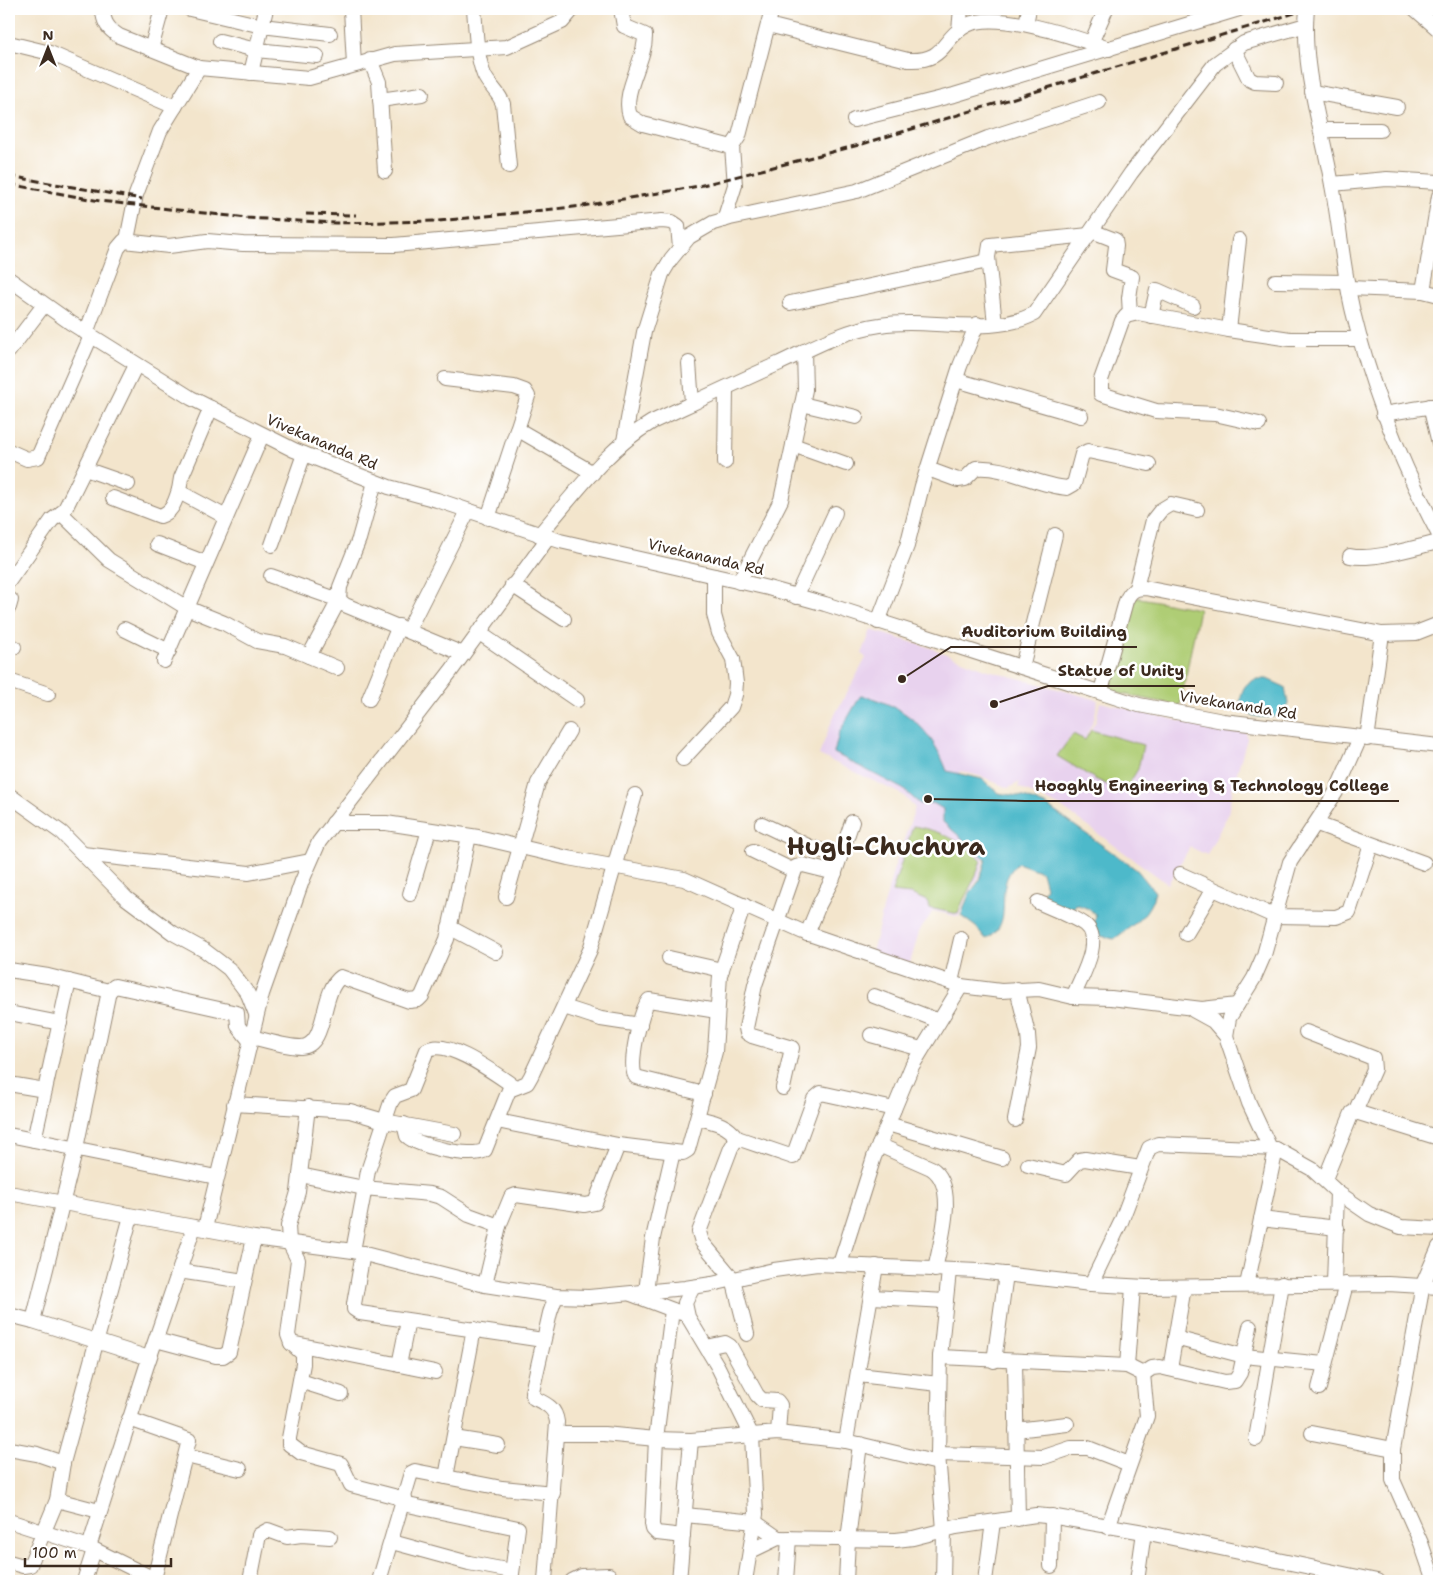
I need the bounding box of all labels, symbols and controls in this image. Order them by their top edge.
north arrow [22,22,72,72]
text: N [42,26,54,44]
street label: Vivekananda Rd [263,410,381,475]
street label: Vivekananda Rd [646,534,767,580]
callout: Auditorium Building [951,616,1137,647]
text: Auditorium Building [961,621,1127,642]
callout: Statue of Unity [1048,655,1195,686]
text: Statue of Unity [1058,660,1184,681]
street label: Vivekananda Rd [1178,686,1299,724]
callout: Hooghly Engineering & Technology College [1025,770,1399,801]
text: Hooghly Engineering & Technology College [1035,775,1390,796]
district label: Hugli-Chuchura [787,829,985,863]
scale bar [25,1535,171,1567]
text: 100 m [32,1543,77,1563]

